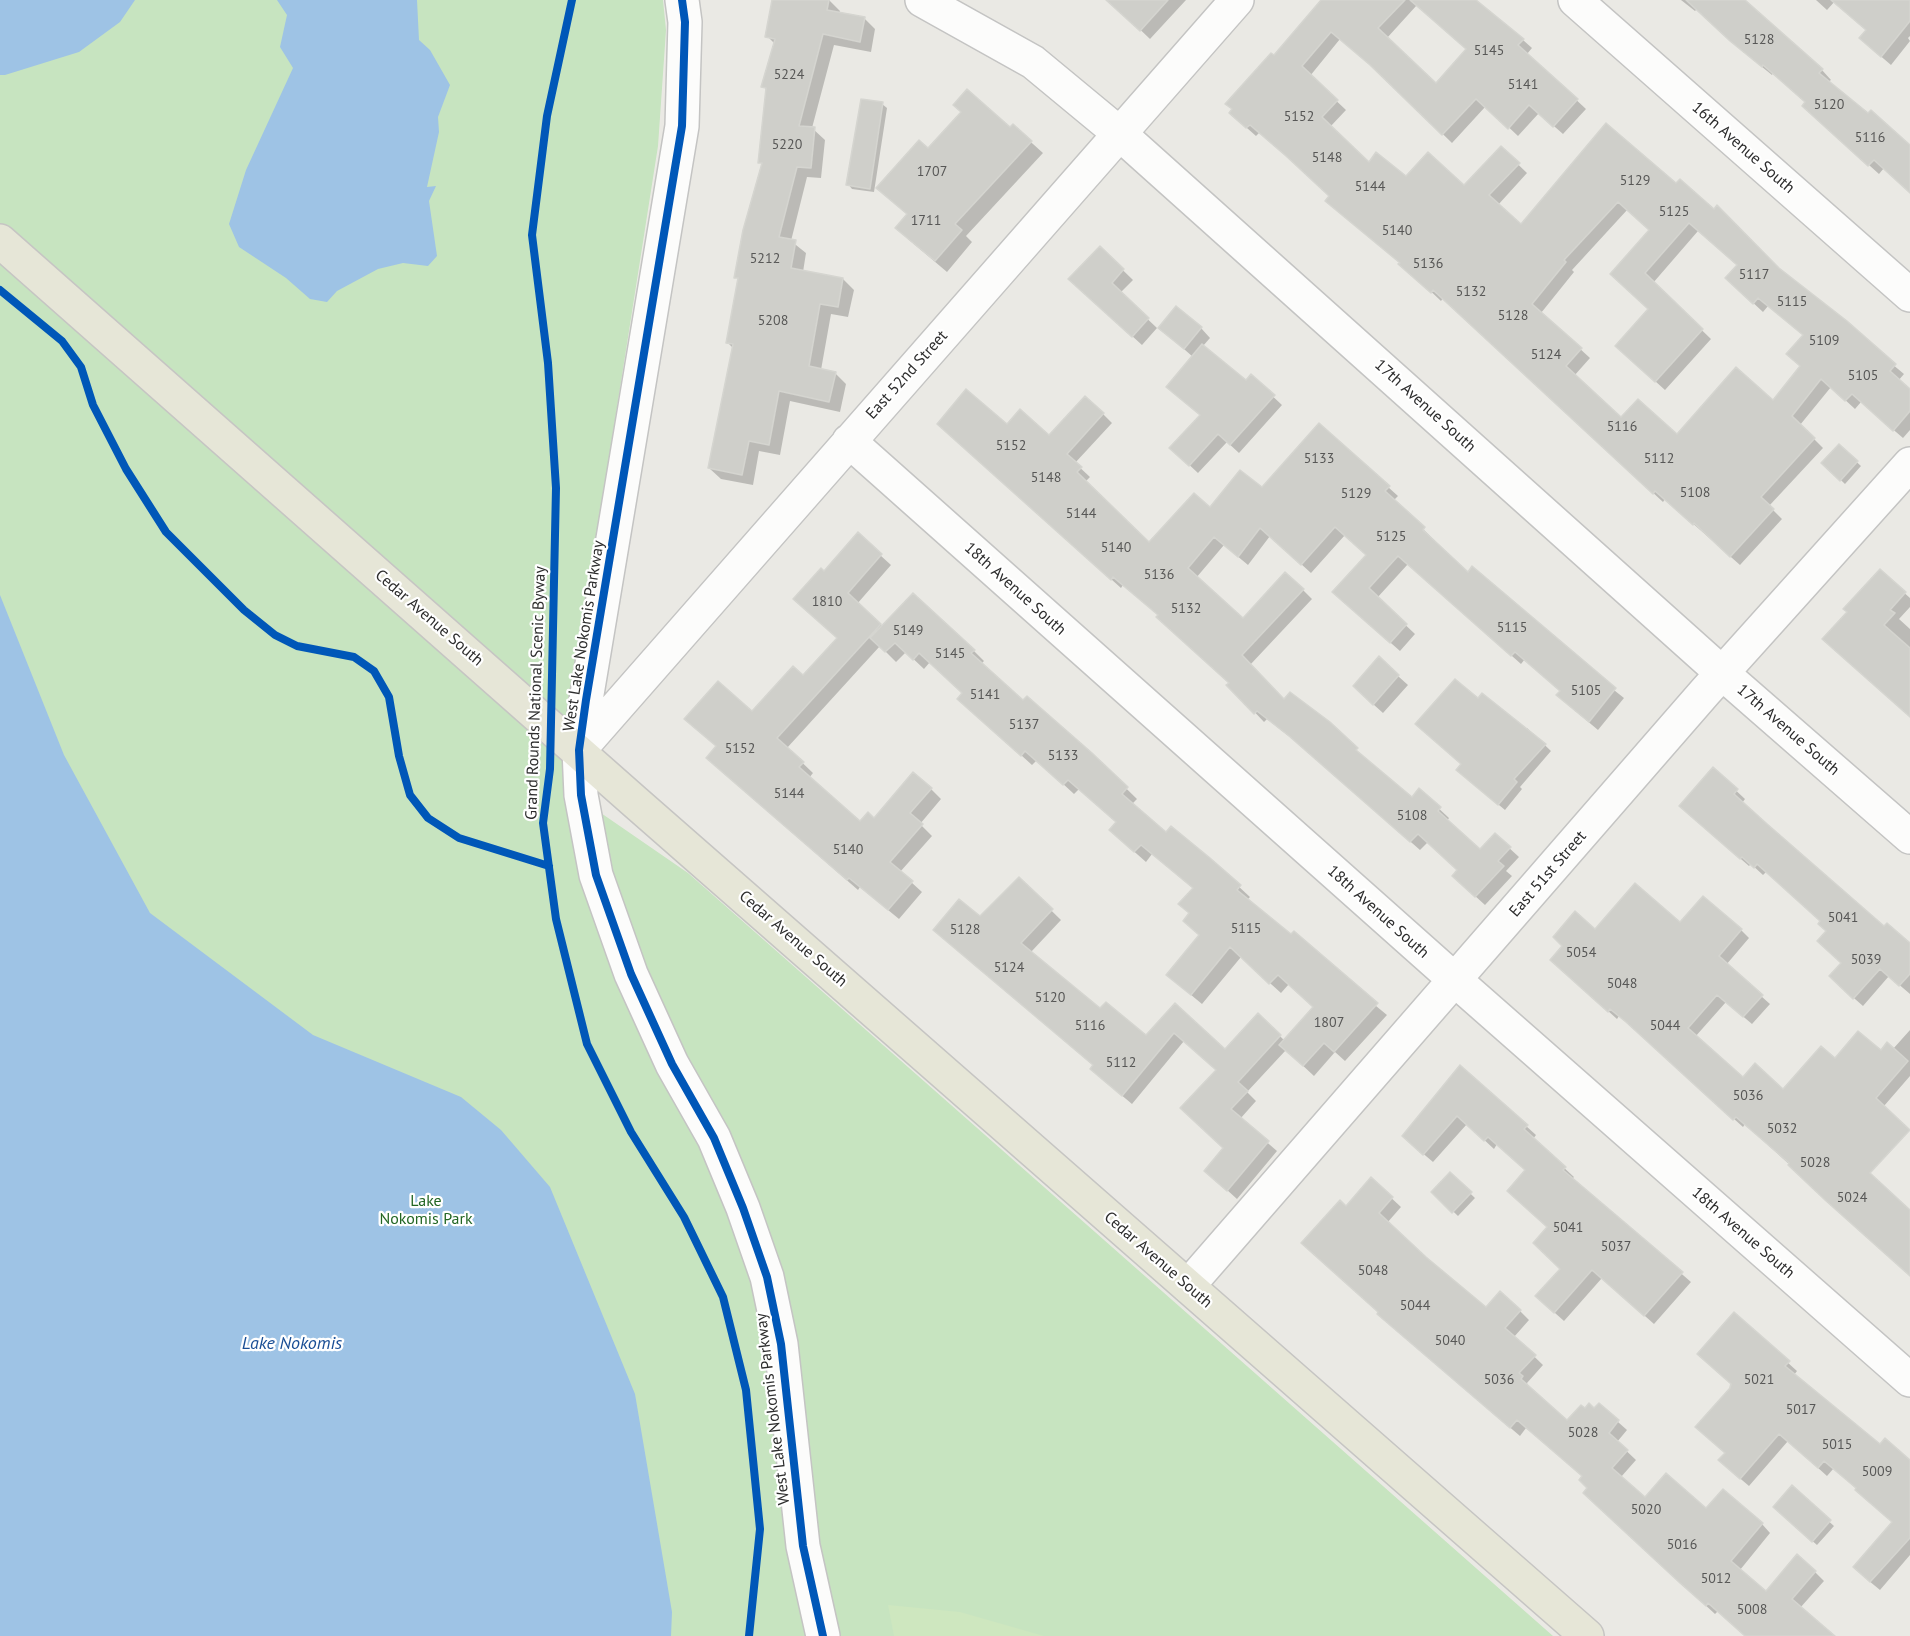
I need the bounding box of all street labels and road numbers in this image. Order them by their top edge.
street label: 16th Avenue South [1688,98,1798,198]
street label: East 52nd Street [862,327,952,423]
street label: 17th Avenue South [1370,356,1480,456]
street label: 18th Avenue South [960,538,1070,640]
street label: West Lake Nokomis Parkway [559,539,609,733]
street label: Cedar Avenue South [371,566,487,670]
street label: Grand Rounds National Scenic Byway [522,566,550,820]
street label: 17th Avenue South [1733,680,1843,780]
street label: East 51st Street [1505,827,1591,921]
street label: 18th Avenue South [1323,861,1433,963]
street label: Cedar Avenue South [735,887,851,991]
street label: 18th Avenue South [1688,1183,1798,1283]
street label: Cedar Avenue South [1100,1208,1216,1312]
street label: West Lake Nokomis Parkway [752,1312,794,1506]

